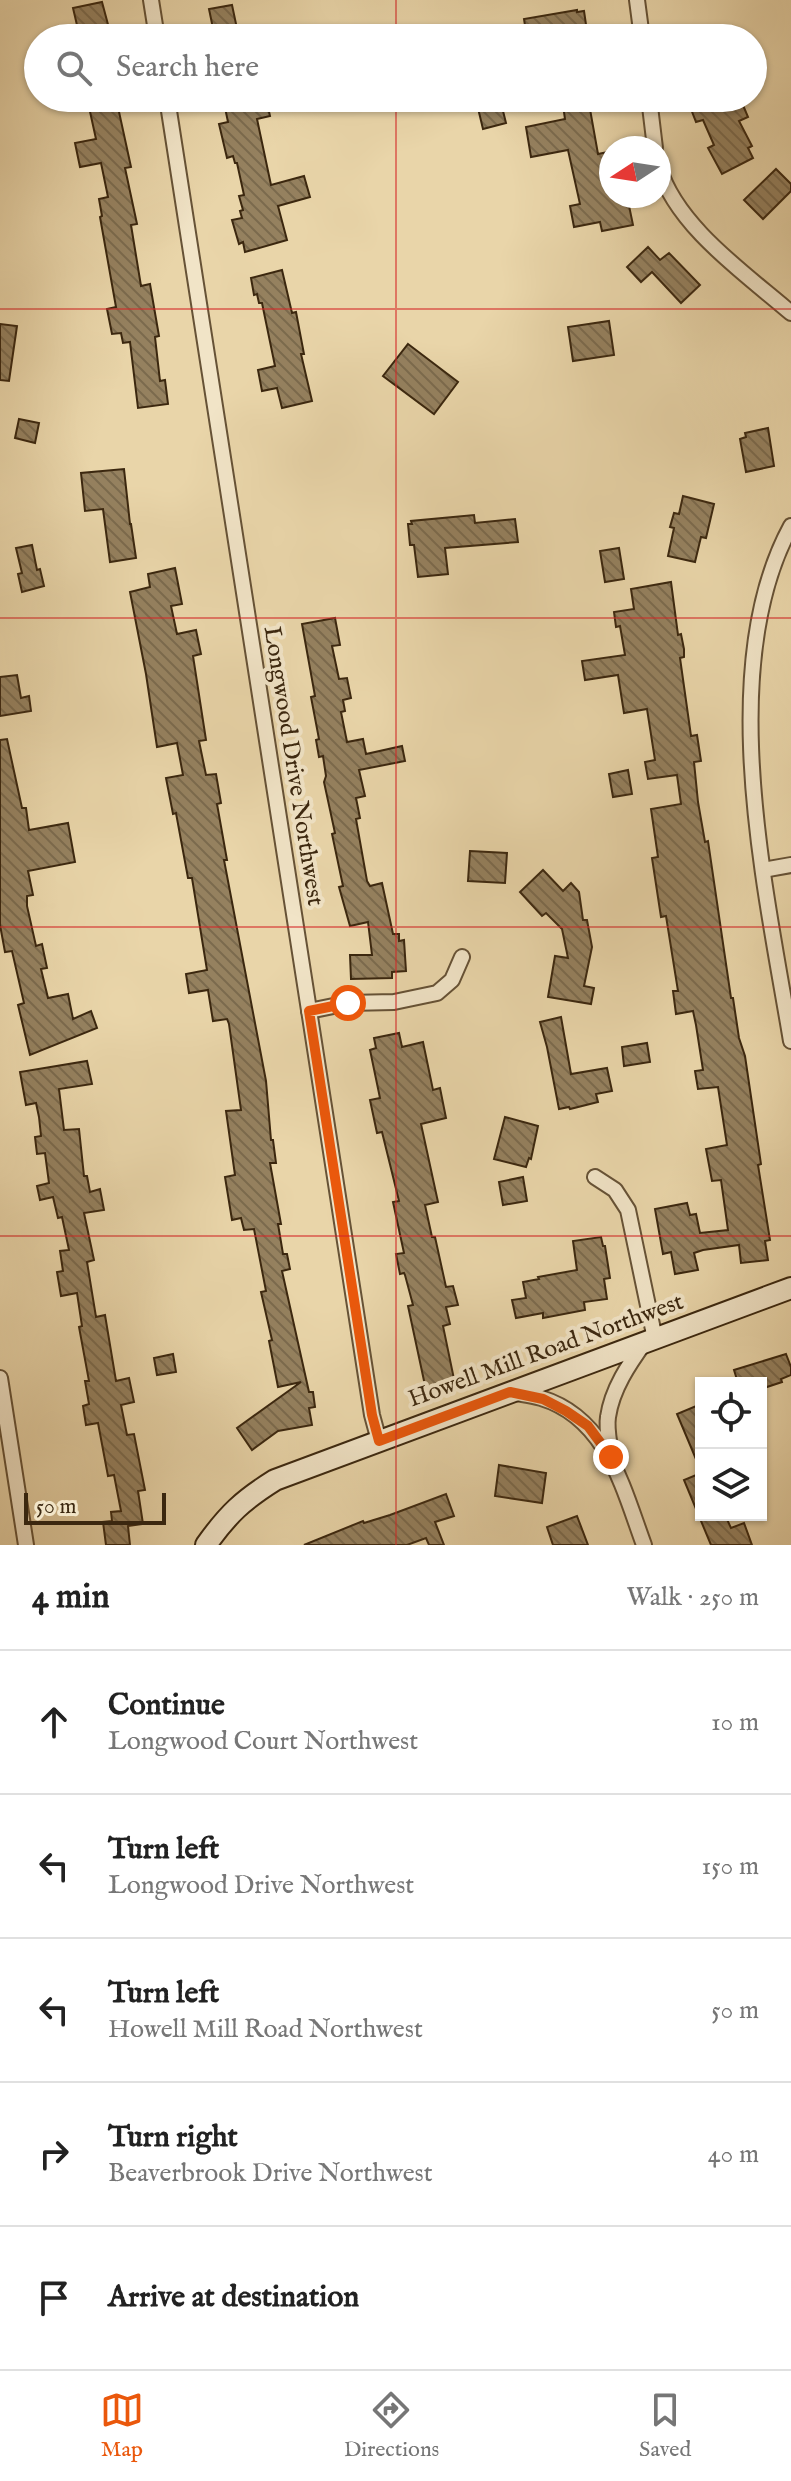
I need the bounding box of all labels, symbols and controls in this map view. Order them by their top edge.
search box [24,24,767,112]
icon: search [52,46,96,90]
text: Search here [116,49,259,87]
north arrow [599,136,671,208]
street label: Longwood Drive Northwest [256,624,330,908]
route start [330,985,366,1021]
street label: Howell Mill Road Northwest [404,1287,688,1415]
map controls [695,1377,767,1521]
button: locate [695,1377,767,1449]
route end [593,1439,629,1475]
button: layers [695,1449,767,1521]
scale bar [24,1489,166,1525]
text: 50 m [36,1493,77,1521]
text: 4 min [32,1576,110,1619]
text: Walk · 250 m [626,1581,759,1614]
text: Continue [108,1687,225,1725]
icon: ahead [32,1700,76,1744]
text: 10 m [711,1706,759,1739]
text: Longwood Court Northwest [108,1725,418,1758]
text: Turn left [108,1831,219,1869]
icon: left [32,1844,76,1888]
text: 150 m [701,1850,759,1883]
text: Longwood Drive Northwest [108,1869,414,1902]
text: Turn left [108,1975,219,2013]
icon: left [32,1988,76,2032]
text: 50 m [711,1994,759,2027]
text: Howell Mill Road Northwest [108,2013,423,2046]
text: Turn right [108,2119,238,2157]
icon: right [32,2132,76,2176]
text: 40 m [708,2138,759,2171]
text: Beaverbrook Drive Northwest [108,2157,433,2190]
icon: arrive [32,2276,76,2320]
text: Arrive at destination [108,2279,359,2317]
tab: Map [100,2388,144,2464]
tab: Directions [344,2388,439,2464]
tab: Saved [639,2388,691,2464]

